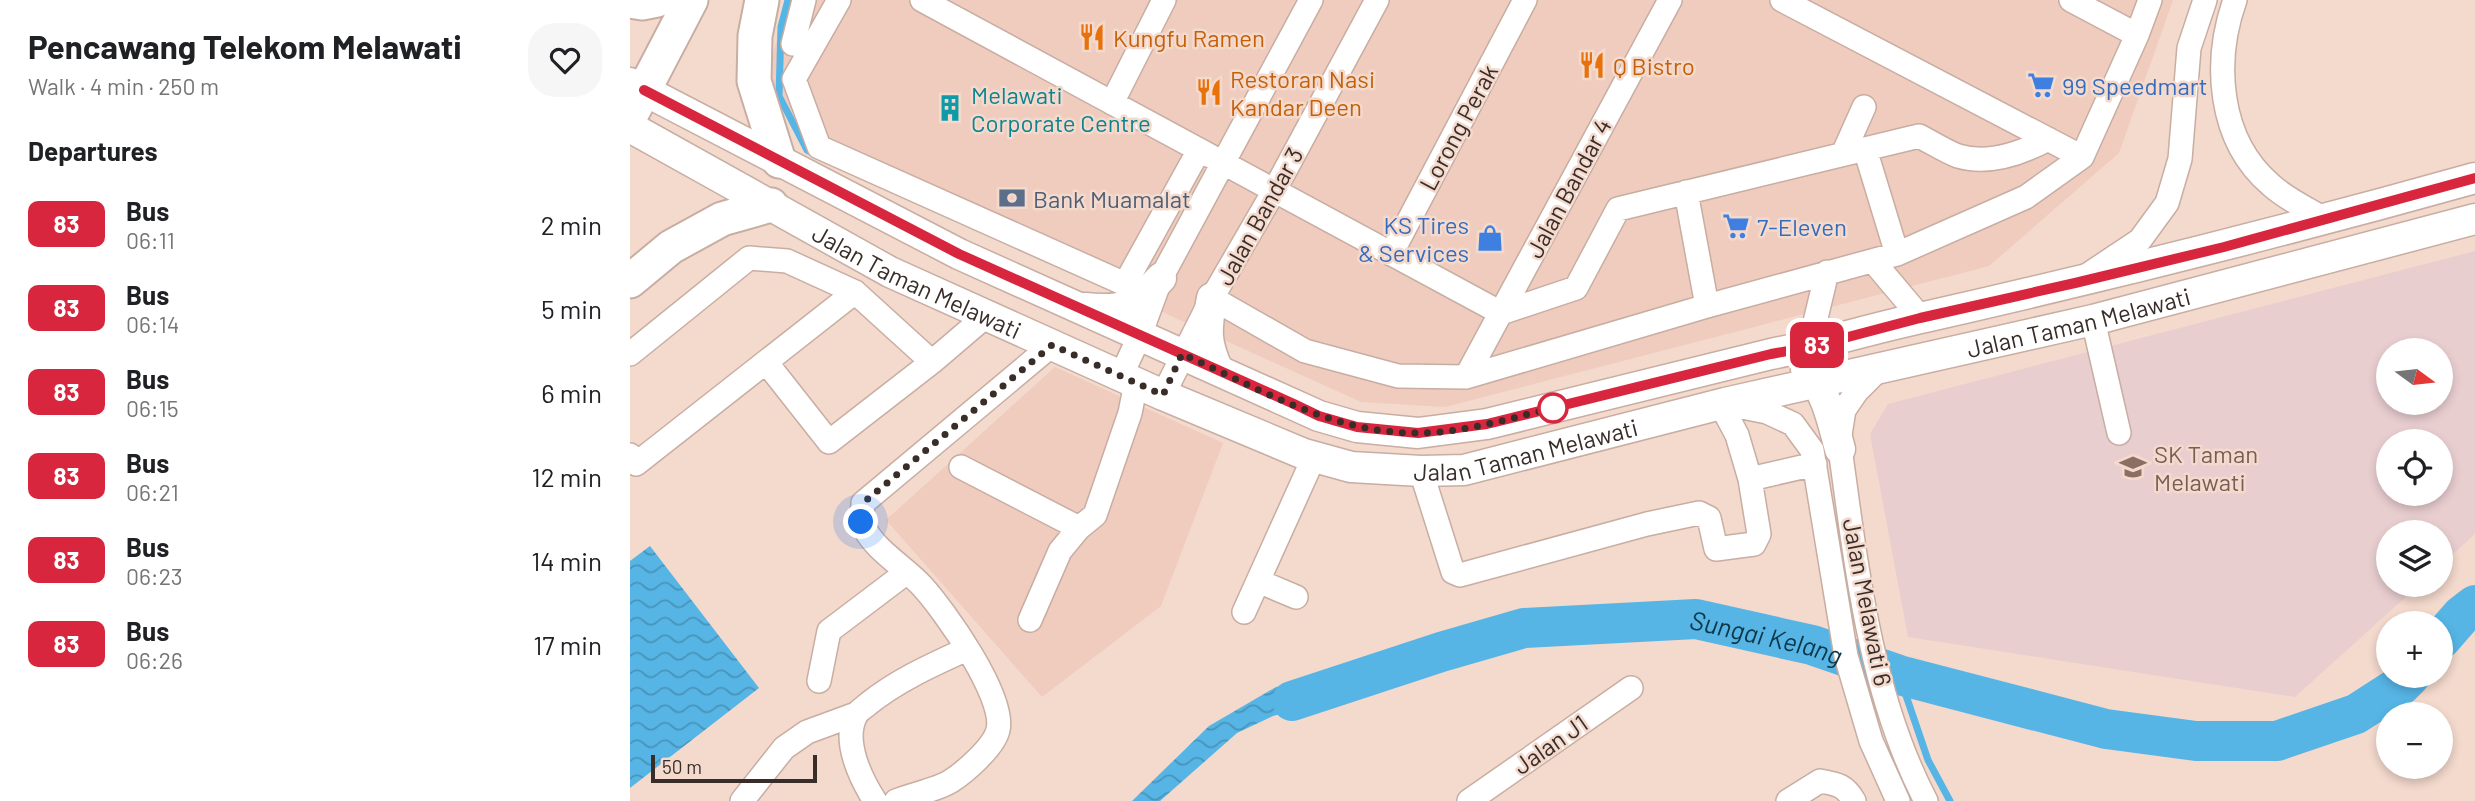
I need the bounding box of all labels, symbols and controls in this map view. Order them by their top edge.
restaurant icon: Kungfu Ramen [1077,22,1107,52]
button: heart [528,23,602,97]
place label: Kungfu Ramen [1113,23,1265,52]
text: Pencawang Telekom Melawati [28,26,462,66]
restaurant icon: Q Bistro [1577,50,1607,80]
place label: Q Bistro [1613,51,1695,80]
street label: Lorong Perak [1413,59,1503,195]
place label: Restoran Nasi Kandar Deen [1230,64,1375,121]
supermarket icon: 99 Speedmart [2026,70,2056,100]
place label: 99 Speedmart [2062,71,2208,100]
text: Walk · 4 min · 250 m [28,72,219,100]
restaurant icon: Restoran Nasi Kandar Deen [1194,77,1224,107]
place label: Melawati Corporate Centre [971,80,1151,137]
building icon: Melawati Corporate Centre [935,93,965,123]
street label: Jalan Bandar 4 [1519,113,1617,263]
text: Departures [28,135,158,166]
street label: Jalan Bandar 3 [1209,142,1309,290]
bank icon: Bank Muamalat [997,183,1027,213]
place label: Bank Muamalat [1033,184,1191,213]
text: Bus [126,195,169,226]
text: 83 [54,209,79,238]
text: 2 min [541,209,602,240]
place label: KS Tires & Services [1358,210,1469,267]
supermarket icon: 7-Eleven [1721,211,1751,241]
place label: 7-Eleven [1757,212,1847,241]
street label: Jalan Taman Melawati [808,217,1026,344]
shop icon: KS Tires & Services [1475,223,1505,253]
text: 06:11 [126,226,175,254]
text: Bus [126,279,169,310]
street label: Jalan Taman Melawati [1964,280,2193,363]
text: 83 [54,293,79,322]
text: 5 min [541,293,602,324]
text: 06:14 [126,310,179,338]
line badge: 83 [1786,322,1848,368]
text: 83 [1804,330,1830,359]
north arrow [2376,338,2454,415]
map controls [2376,338,2453,779]
text: Bus [126,363,169,394]
text: 83 [54,377,79,406]
text: 6 min [541,377,602,408]
unlabelled marker [1538,393,1568,423]
text: 06:15 [126,394,179,422]
street label: Jalan Taman Melawati [1413,412,1641,486]
button: locate [2376,429,2453,506]
place label: SK Taman Melawati [2154,439,2258,496]
text: Bus [126,447,169,478]
school or university icon: SK Taman Melawati [2118,452,2148,482]
text: 83 [54,461,79,490]
text: 12 min [532,461,602,492]
text: 06:21 [126,478,179,506]
your location [843,504,878,539]
street label: Jalan Melawati 6 [1838,516,1898,688]
button: layers [2376,520,2453,597]
text: Bus [126,531,169,562]
text: 83 [54,545,79,574]
text: 14 min [531,545,602,576]
text: 06:23 [126,562,183,590]
water label: Sungai Kelang [1687,603,1847,670]
button: + [2376,611,2453,688]
text: Bus [126,615,169,646]
text: 83 [54,629,79,658]
text: 17 min [533,629,602,660]
text: 06:26 [126,646,183,674]
button: − [2376,702,2453,779]
street label: Jalan J1 [1507,708,1593,780]
scale bar [651,752,817,784]
text: 50 m [662,755,702,778]

